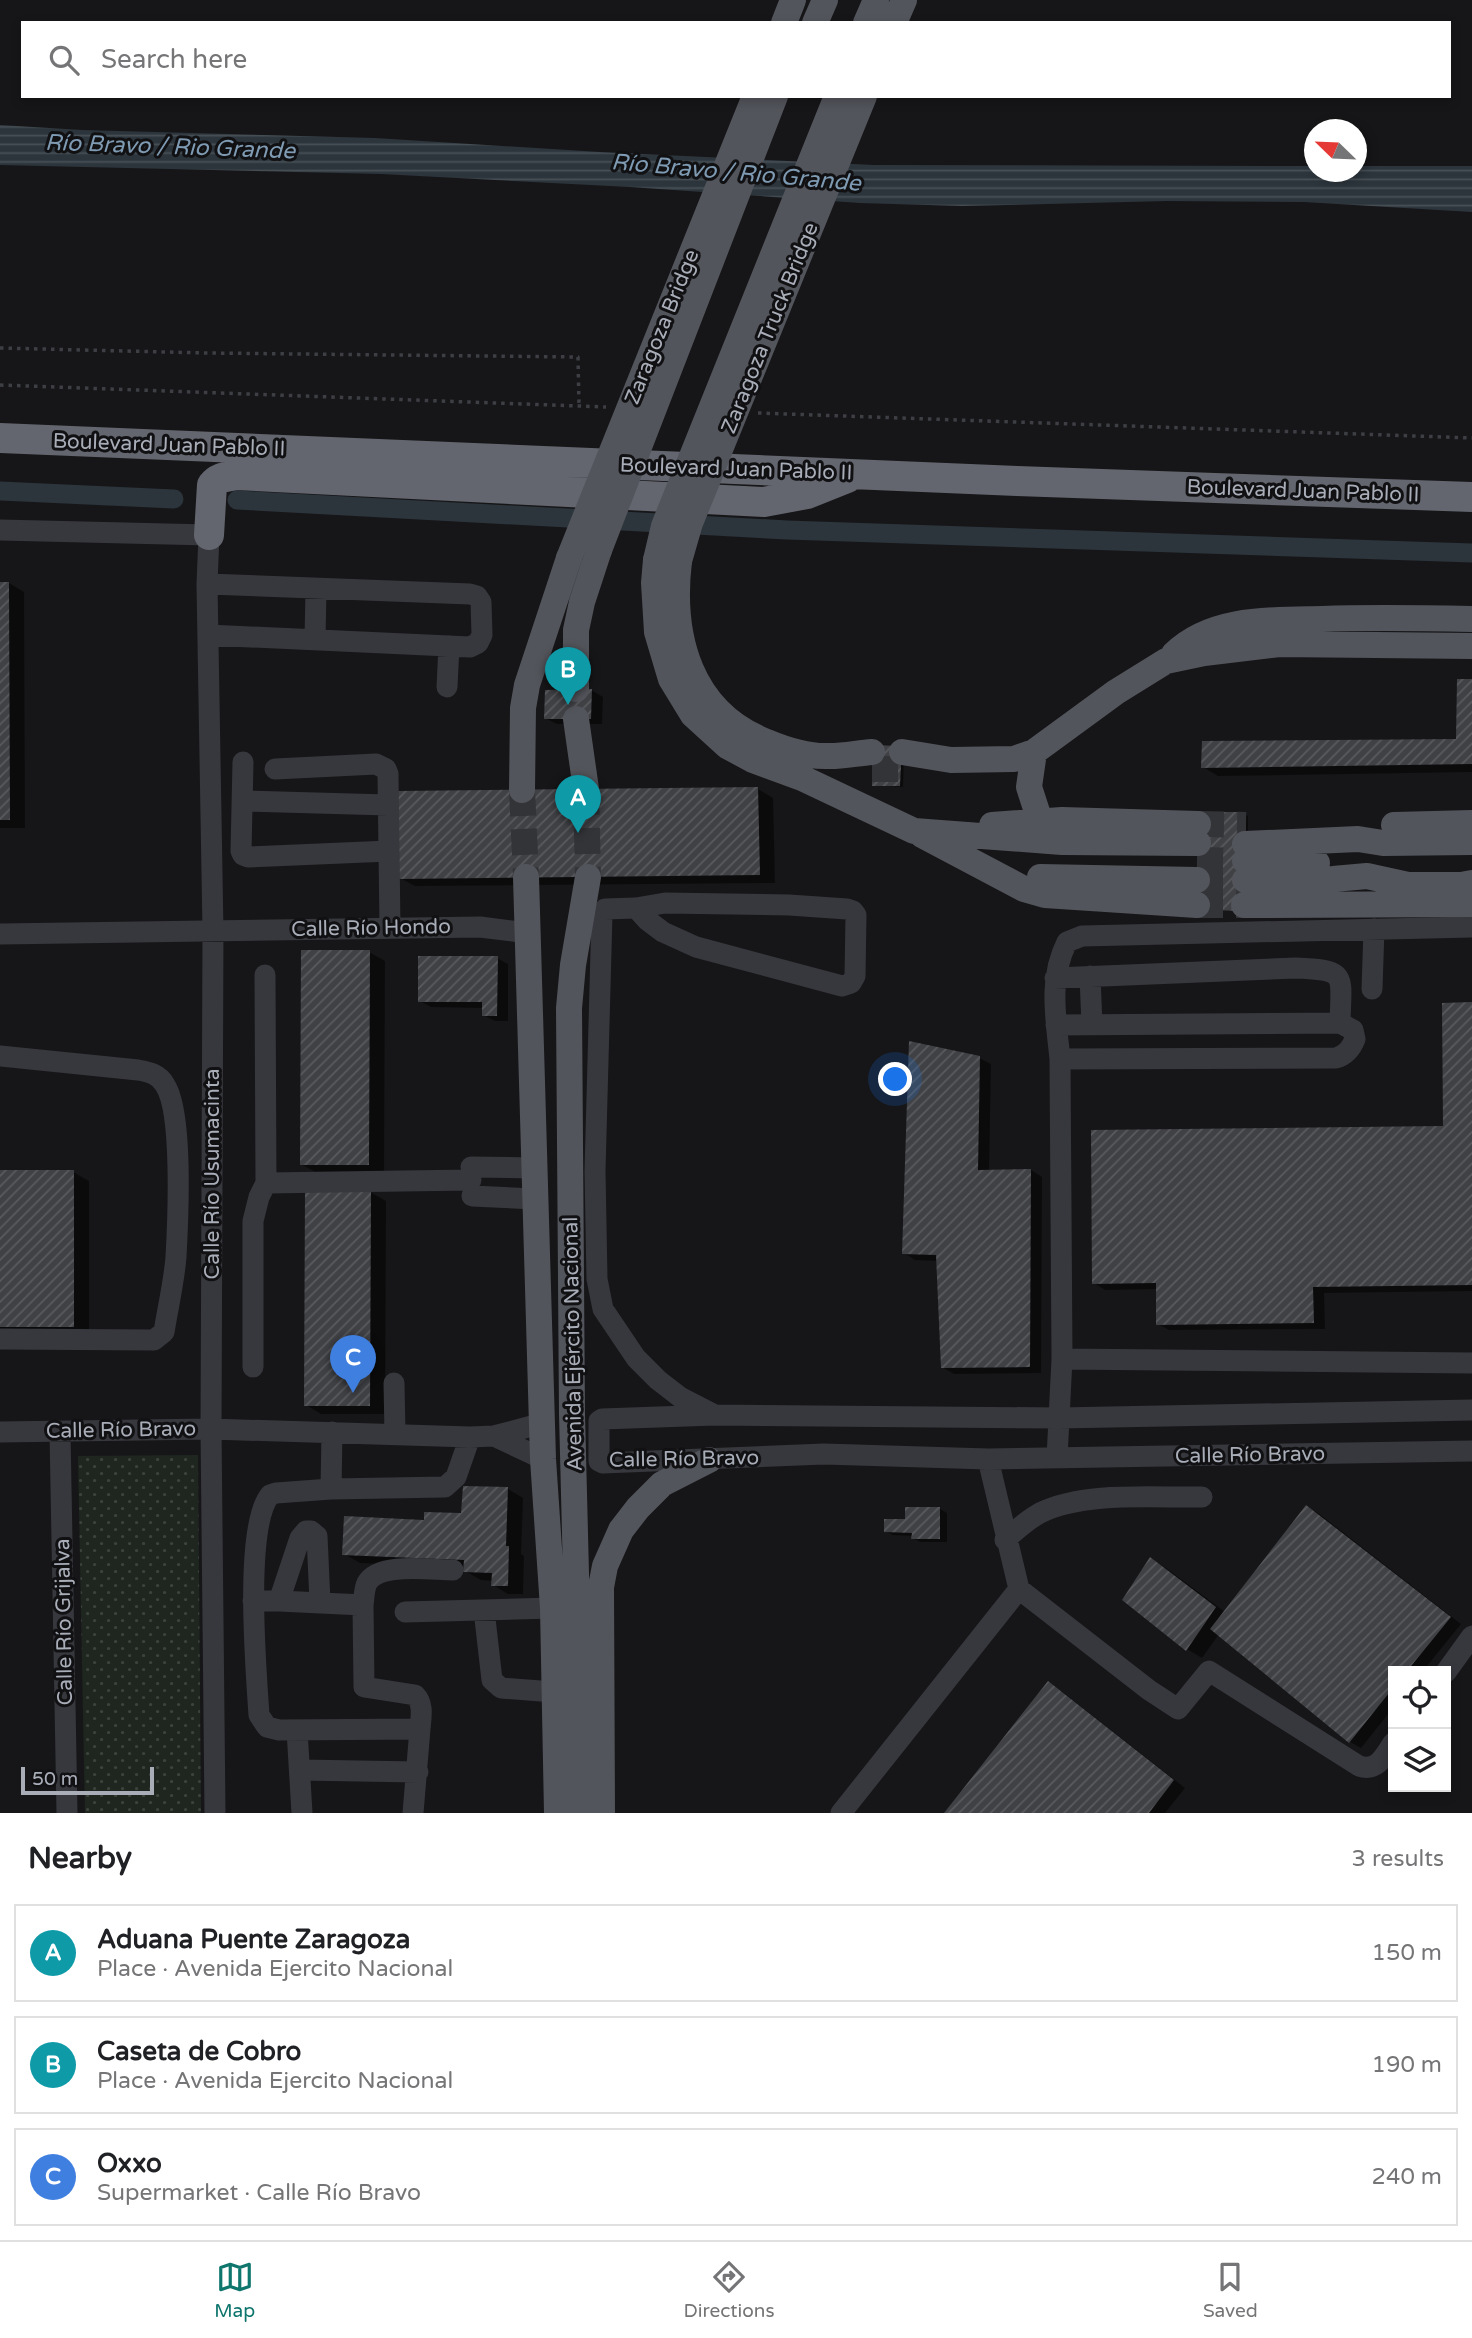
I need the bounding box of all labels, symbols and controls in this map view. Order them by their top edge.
search box [21,21,1451,98]
icon: search [45,41,83,79]
text: Search here [101,44,247,75]
north arrow [1304,119,1367,182]
water label: Río Bravo / Rio Grande [44,129,298,165]
water label: Río Bravo / Rio Grande [610,148,864,198]
street label: Zaragoza Truck Bridge [716,219,824,437]
street label: Zaragoza Bridge [620,246,705,408]
street label: Boulevard Juan Pablo II [52,428,286,462]
street label: Boulevard Juan Pablo II [619,452,853,486]
street label: Boulevard Juan Pablo II [1186,474,1420,508]
pin: B [545,647,591,705]
pin: A [555,775,601,833]
street label: Calle Río Hondo [291,914,451,942]
your location [878,1062,912,1096]
street label: Calle Río Usumacinta [200,1069,225,1279]
street label: Avenida Ejército Nacional [558,1216,588,1472]
pin: C [330,1335,376,1393]
street label: Calle Río Bravo [46,1416,196,1444]
street label: Calle Río Bravo [1175,1441,1325,1469]
street label: Calle Río Bravo [609,1445,759,1473]
street label: Calle Río Grijalva [50,1538,78,1706]
map controls [1388,1666,1451,1792]
button: locate [1388,1666,1451,1729]
button: layers [1388,1729,1451,1792]
scale bar [21,1764,154,1796]
text: 50 m [32,1768,78,1790]
text: Nearby [28,1840,132,1877]
text: 3 results [1351,1845,1444,1873]
text: Aduana Puente Zaragoza [97,1924,410,1955]
text: A [44,1939,62,1967]
text: 150 m [1372,1939,1442,1967]
text: Place · Avenida Ejercito Nacional [97,1955,453,1983]
text: Caseta de Cobro [97,2036,301,2067]
text: B [45,2051,61,2079]
text: 190 m [1372,2051,1442,2079]
text: Place · Avenida Ejercito Nacional [97,2067,453,2095]
text: Oxxo [97,2148,162,2179]
text: C [45,2163,61,2191]
text: 240 m [1372,2163,1442,2191]
text: Supermarket · Calle Río Bravo [97,2179,421,2207]
tab: Map [214,2258,255,2322]
tab: Directions [684,2258,775,2322]
tab: Saved [1203,2258,1258,2322]

